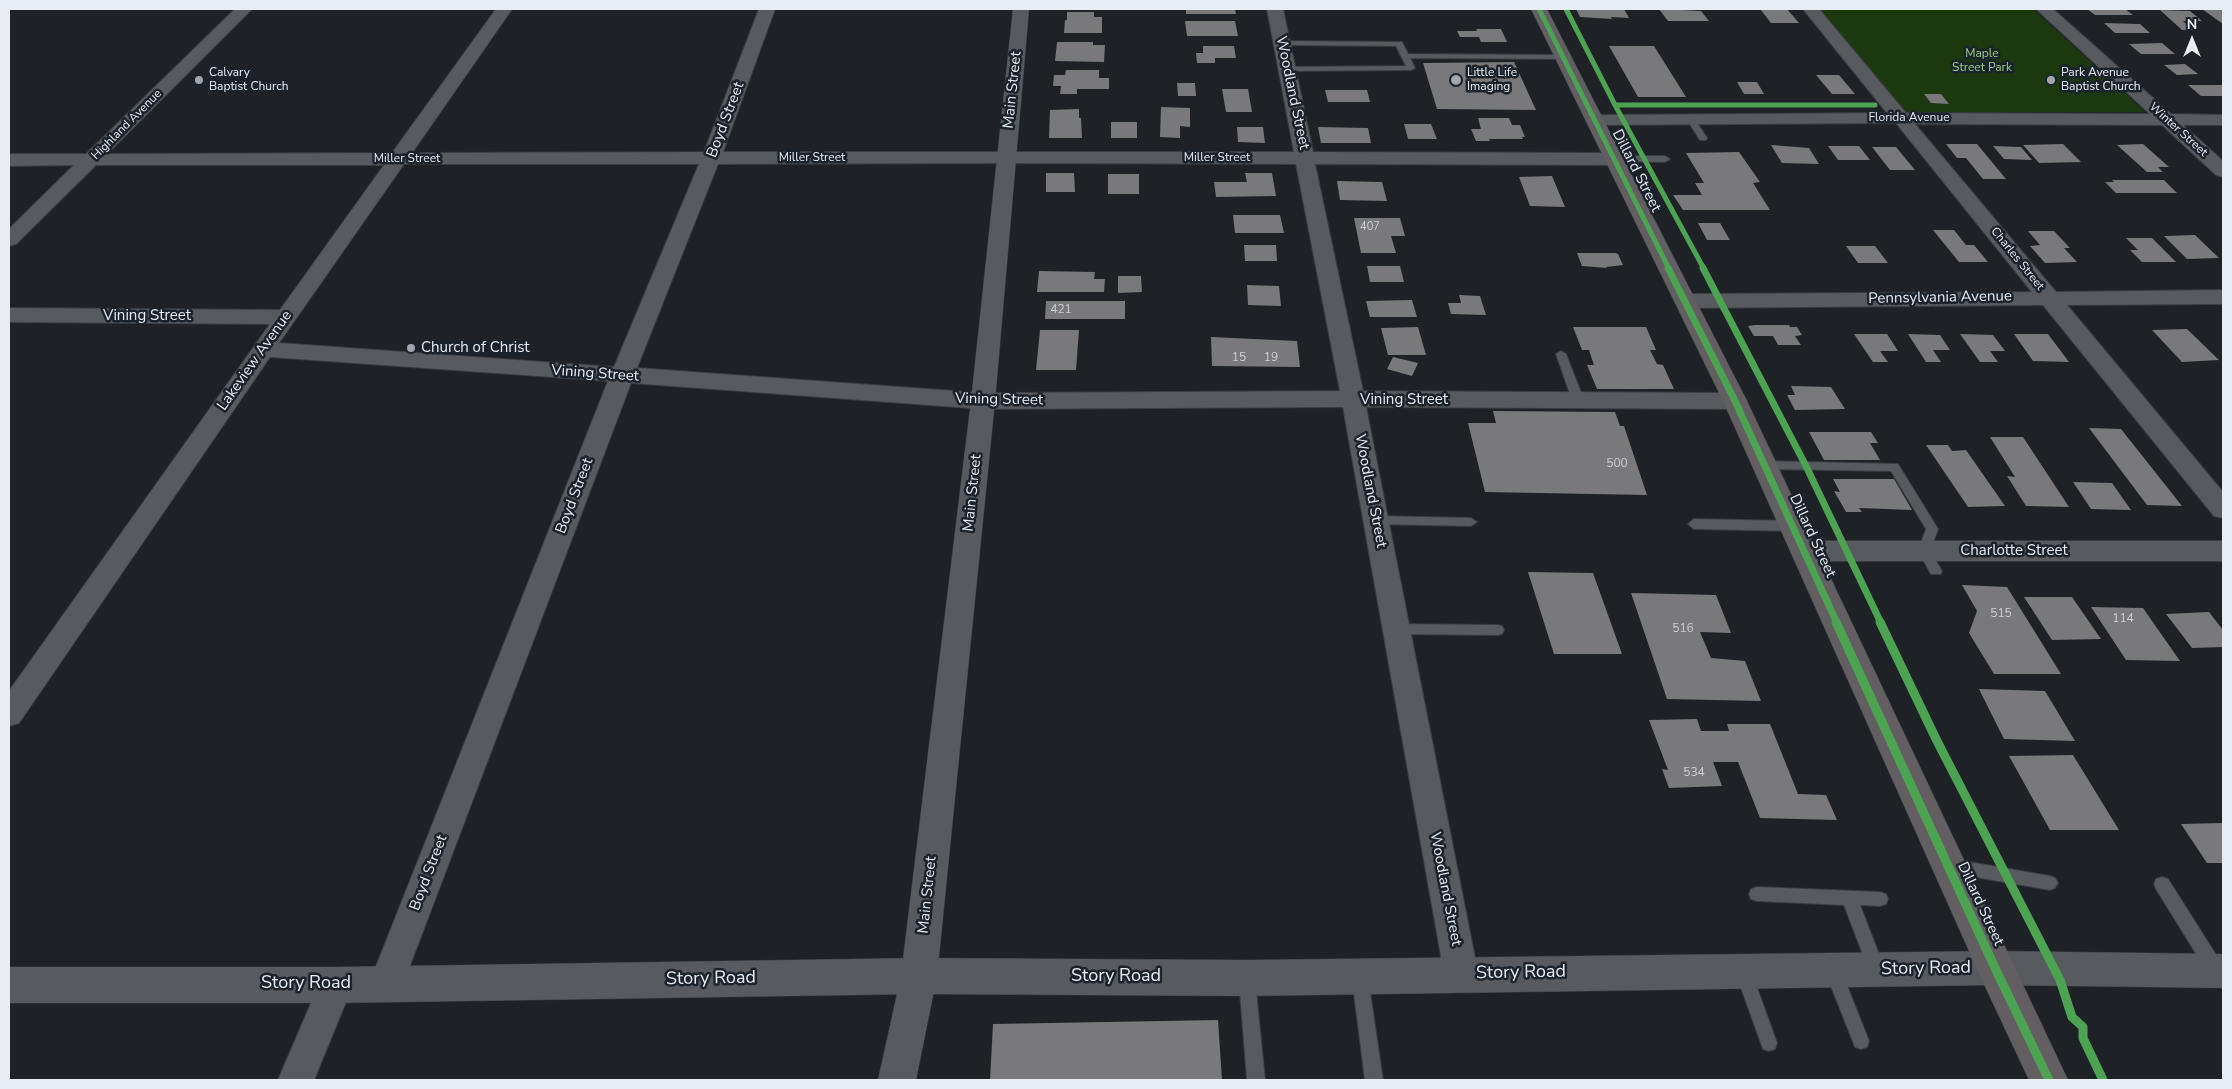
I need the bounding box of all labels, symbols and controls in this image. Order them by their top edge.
north arrow [2167,15,2217,65]
text: N [2187,15,2197,34]
street label: Woodland Street [1271,35,1313,151]
park label: Maple Street Park [1952,47,2012,75]
street label: Main Street [1000,50,1026,130]
place label: Calvary Baptist Church [209,66,289,94]
place label: Little Life Imaging [1467,66,1517,94]
place label: Park Avenue Baptist Church [2061,66,2141,94]
marker: Little Life Imaging [1449,73,1463,87]
marker: Calvary Baptist Church [193,74,205,86]
marker: Park Avenue Baptist Church [2045,74,2057,86]
street label: Boyd Street [703,80,749,160]
street label: Highland Avenue [89,87,165,163]
street label: Winter Street [2146,100,2210,160]
street label: Florida Avenue [1868,111,1950,125]
street label: Dillard Street [1607,127,1665,215]
street label: Miller Street [779,151,845,165]
street label: Miller Street [1184,151,1250,165]
street label: Miller Street [374,152,440,166]
house number: 407 [1360,220,1380,234]
street label: Charles Street [1987,225,2047,293]
street label: Pennsylvania Avenue [1868,288,2012,308]
house number: 421 [1050,303,1072,317]
street label: Vining Street [103,307,191,325]
street label: Lakeview Avenue [214,308,296,414]
place label: Church of Christ [421,339,530,357]
marker: Church of Christ [405,342,417,354]
house number: 15 [1232,351,1246,365]
house number: 19 [1264,351,1278,365]
street label: Vining Street [551,362,639,386]
street label: Vining Street [955,390,1043,410]
street label: Vining Street [1360,391,1448,409]
street label: Woodland Street [1350,433,1390,549]
street label: Main Street [960,453,986,533]
street label: Boyd Street [552,456,598,536]
house number: 500 [1606,457,1628,471]
street label: Dillard Street [1785,491,1839,581]
street label: Charlotte Street [1960,542,2068,560]
house number: 515 [1990,607,2012,621]
house number: 114 [2112,612,2134,626]
house number: 516 [1672,622,1694,636]
house number: 534 [1683,766,1705,780]
street label: Woodland Street [1425,831,1465,947]
street label: Boyd Street [406,833,452,913]
street label: Main Street [915,855,941,935]
street label: Dillard Street [1953,859,2007,949]
street label: Story Road [1881,957,1971,981]
street label: Story Road [1476,961,1566,985]
street label: Story Road [1071,966,1161,988]
street label: Story Road [666,967,756,991]
street label: Story Road [261,973,351,995]

